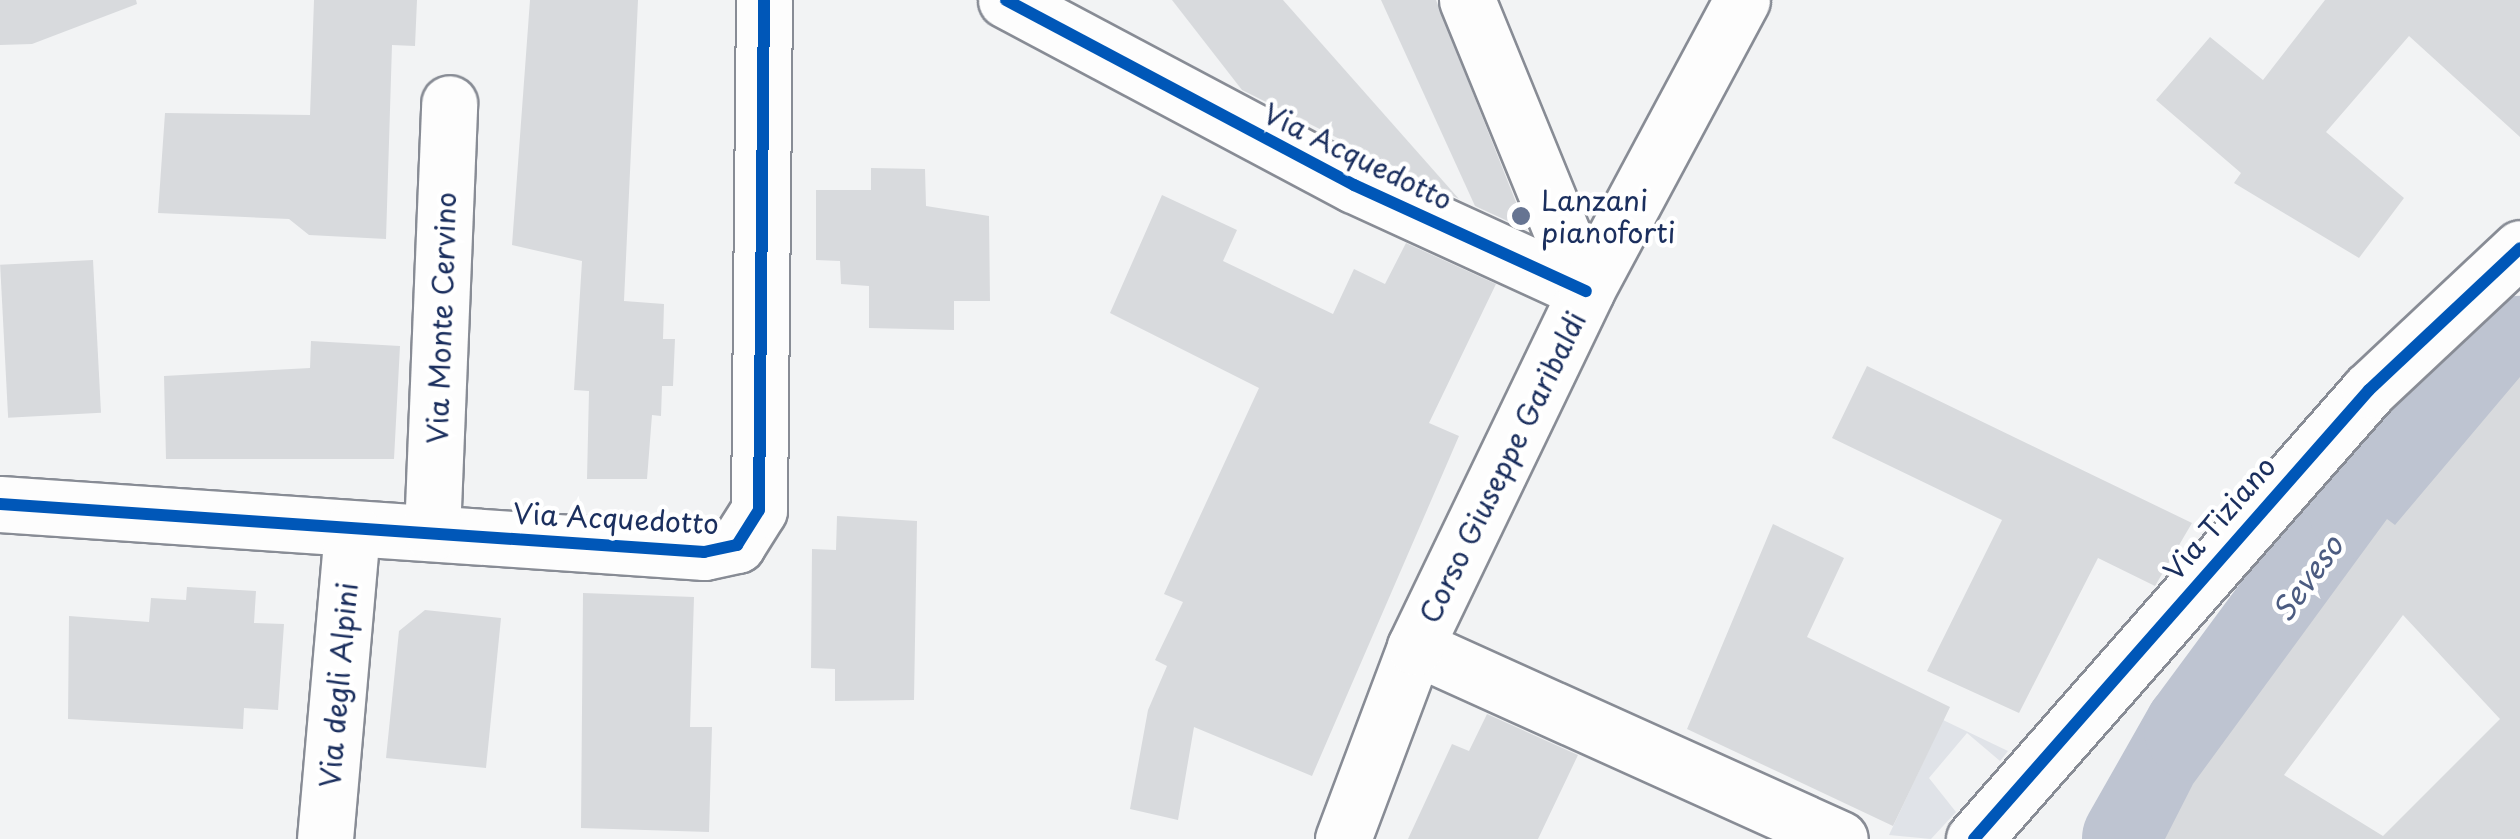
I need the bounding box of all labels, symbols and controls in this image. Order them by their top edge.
street label: Via Acquedotto [1258,96,1458,216]
place label: Lanzani pianoforti [1541,183,1676,249]
street label: Via Monte Cervino [420,192,462,444]
marker: Lanzani pianoforti [1510,205,1532,227]
street label: Corso Giuseppe Garibaldi [1411,305,1593,629]
street label: Via Tiziano [2157,450,2281,586]
street label: Via Acquedotto [512,496,720,540]
water label: Seveso [2264,528,2350,628]
street label: Via degli Alpini [312,581,364,789]

